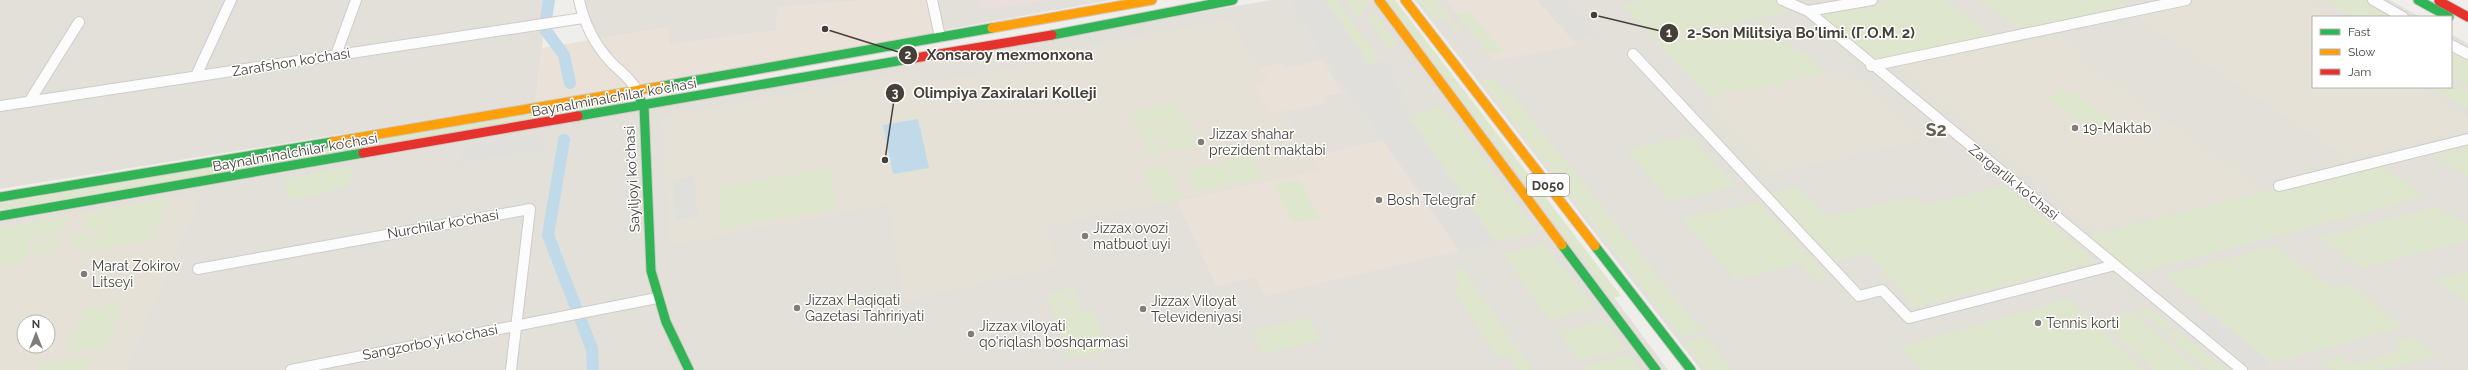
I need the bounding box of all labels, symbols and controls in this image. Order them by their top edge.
legend [2312,16,2452,88]
callout: 2-Son Militsiya Bo'limi. (Г.О.М. 2) [1659,19,1922,46]
text: 2-Son Militsiya Bo'limi. (Г.О.М. 2) [1687,24,1915,42]
text: Fast [2348,25,2371,39]
text: 1 [1666,26,1672,40]
callout: Xonsaroy mexmonxona [898,41,1101,68]
street label: Zarafshon ko'chasi [231,45,351,79]
text: Slow [2348,45,2375,59]
text: Xonsaroy mexmonxona [926,46,1094,64]
text: 2 [905,48,912,62]
text: Jam [2348,65,2371,79]
street label: Baynalminalchilar ko’chasi [530,75,698,119]
callout: Olimpiya Zaxiralari Kolleji [885,80,1105,107]
text: Olimpiya Zaxiralari Kolleji [913,84,1097,102]
text: 3 [892,86,899,100]
district label: S2 [1925,119,1947,140]
place label: 19-Maktab [2083,120,2152,136]
marker: 19-Maktab [2070,123,2080,133]
street label: Sayiljoyi ko'chasi [621,125,643,233]
place label: Jizzax shahar prezident maktabi [1209,126,1326,158]
street label: Baynalminalchilar ko’chasi [211,130,379,174]
marker: Jizzax shahar prezident maktabi [1196,137,1206,147]
street label: Zargarlik ko'chasi [1966,141,2062,223]
road number: D050 [1527,174,1569,196]
place label: Bosh Telegraf [1387,192,1477,208]
marker: Bosh Telegraf [1374,195,1384,205]
street label: Nurchilar ko'chasi [386,206,500,242]
place label: Jizzax ovozi matbuot uyi [1093,220,1171,252]
marker: Jizzax ovozi matbuot uyi [1080,231,1090,241]
place label: Marat Zokirov Litseyi [92,258,181,290]
marker: Marat Zokirov Litseyi [79,269,89,279]
place label: Jizzax Haqiqati Gazetasi Tahririyati [805,292,924,324]
place label: Jizzax Viloyat Televideniyasi [1151,293,1242,325]
marker: Jizzax Haqiqati Gazetasi Tahririyati [792,303,802,313]
marker: Jizzax Viloyat Televideniyasi [1138,304,1148,314]
north arrow [16,314,56,354]
place label: Tennis korti [2046,315,2119,331]
text: N [32,318,40,331]
place label: Jizzax viloyati qo'riqlash boshqarmasi [979,318,1128,350]
marker: Tennis korti [2033,318,2043,328]
street label: Sangzorbo'yi ko'chasi [361,321,499,363]
marker: Jizzax viloyati qo'riqlash boshqarmasi [966,329,976,339]

